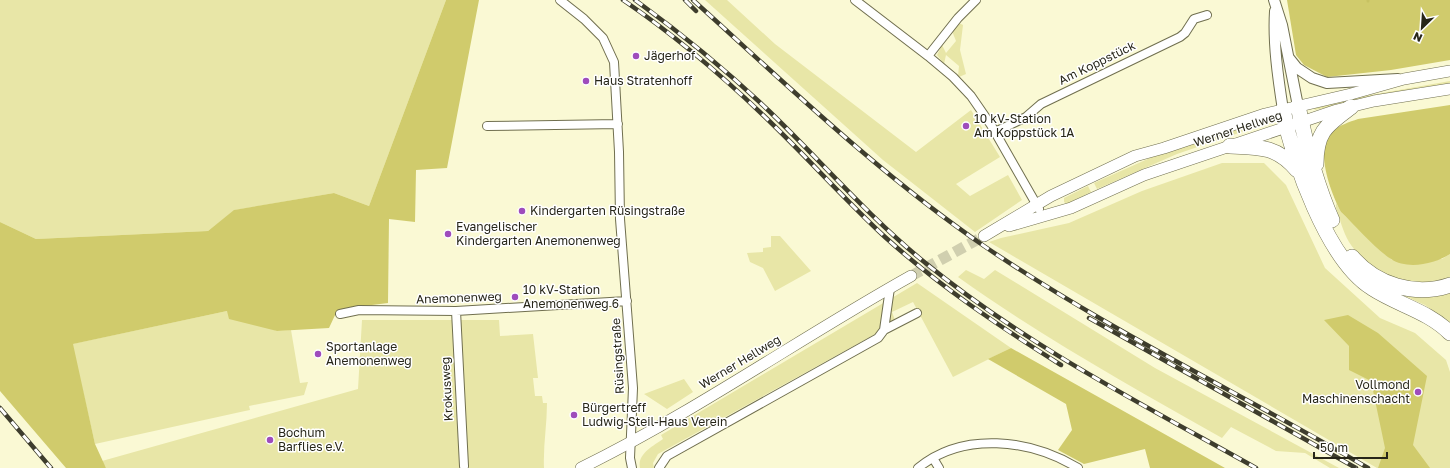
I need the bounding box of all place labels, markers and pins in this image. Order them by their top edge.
place label: Jägerhof [644,48,696,63]
marker: Jägerhof [631,51,641,61]
place label: Haus Stratenhoff [594,73,693,88]
marker: Haus Stratenhoff [581,76,591,86]
place label: 10 kV-Station Am Koppstück 1A [974,111,1074,140]
marker: 10 kV-Station Am Koppstück 1A [961,121,971,131]
place label: Kindergarten Rüsingstraße [530,203,685,218]
marker: Kindergarten Rüsingstraße [517,206,527,216]
place label: Evangelischer Kindergarten Anemonenweg [456,219,621,248]
marker: Evangelischer Kindergarten Anemonenweg [443,229,453,239]
place label: 10 kV-Station Anemonenweg 6 [523,282,619,311]
marker: 10 kV-Station Anemonenweg 6 [510,292,520,302]
place label: Sportanlage Anemonenweg [326,339,412,368]
marker: Sportanlage Anemonenweg [313,349,323,359]
place label: Vollmond Maschinenschacht [1302,377,1410,406]
marker: Vollmond Maschinenschacht [1413,387,1423,397]
place label: Bürgertreff Ludwig-Steil-Haus Verein [582,400,727,429]
marker: Bürgertreff Ludwig-Steil-Haus Verein [569,410,579,420]
place label: Bochum Barflies e.V. [278,425,345,454]
marker: Bochum Barflies e.V. [265,435,275,445]

